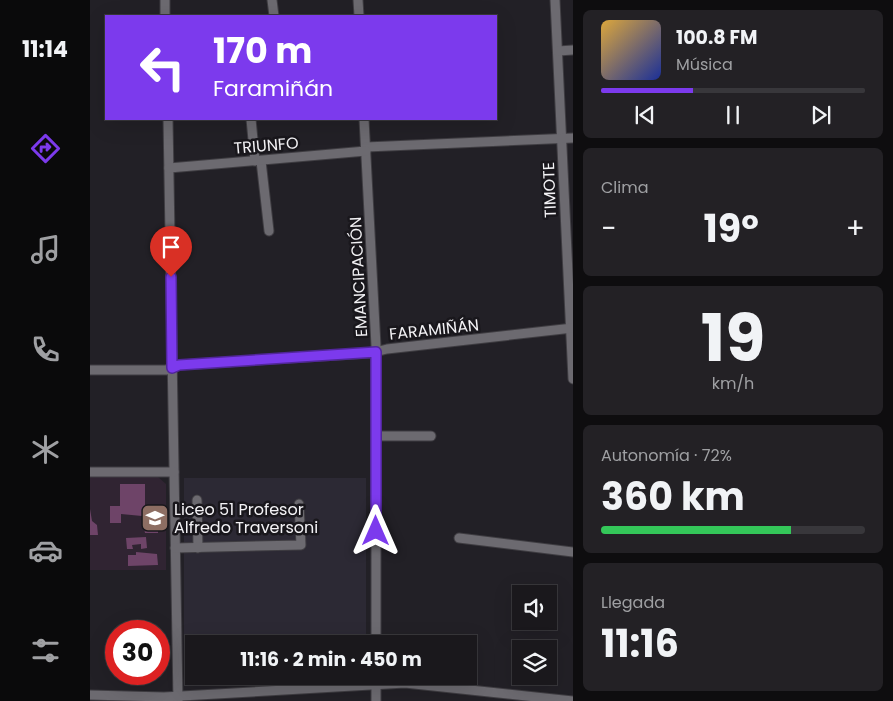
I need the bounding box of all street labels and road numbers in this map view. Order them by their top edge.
street label: TRIUNFO [233,131,299,160]
street label: TIMOTE [537,162,562,218]
street label: EMANCIPACIÓN [344,216,373,338]
street label: FARAMIÑÁN [388,313,480,346]

